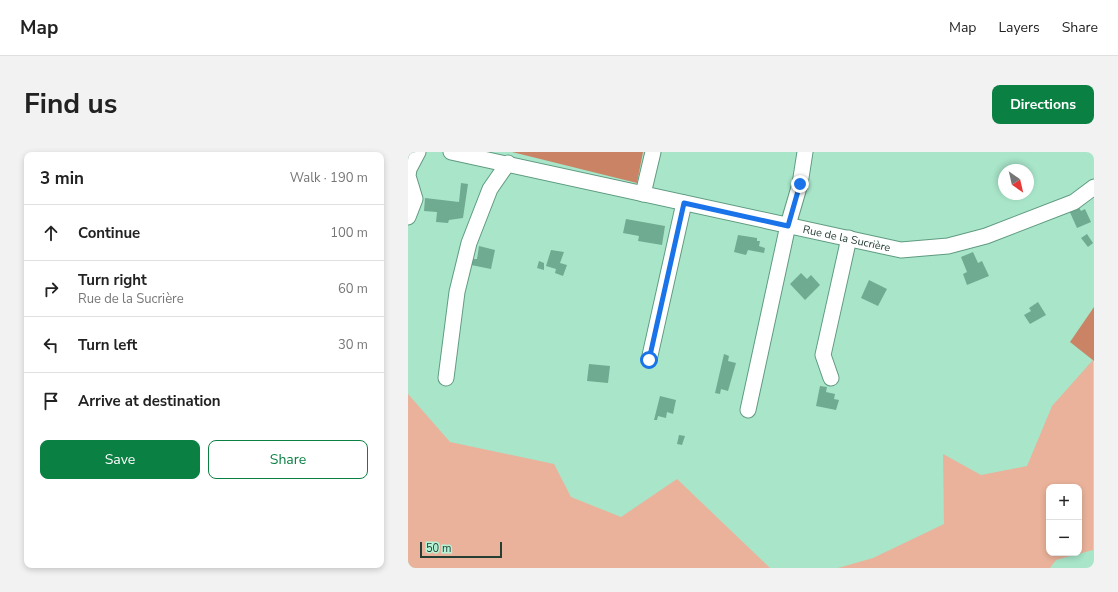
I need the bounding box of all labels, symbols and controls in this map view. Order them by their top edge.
text: Map [20,15,58,41]
text: Map [949,18,976,37]
text: Layers [998,18,1040,37]
text: Share [1062,18,1098,37]
text: Find us [24,85,118,123]
button: Directions [992,85,1094,124]
north arrow [998,164,1034,200]
text: 3 min [40,167,84,190]
text: Walk · 190 m [290,169,368,187]
route end [791,175,809,193]
street label: Rue de la Sucrière [801,221,892,255]
icon: ahead [40,222,62,244]
text: Continue [78,223,140,243]
text: 100 m [330,224,368,242]
text: Turn right [78,270,147,290]
icon: right [40,278,62,300]
text: 60 m [338,280,368,298]
text: Rue de la Sucrière [78,290,184,308]
icon: left [40,334,62,356]
text: Turn left [78,335,137,355]
text: 30 m [338,336,368,354]
route start [640,351,658,369]
icon: arrive [40,390,62,412]
text: Arrive at destination [78,391,221,411]
button: Save [40,440,200,479]
button: Share [208,440,368,479]
map controls [1046,484,1082,556]
button: + [1046,484,1082,520]
button: − [1046,520,1082,556]
scale bar [420,540,502,559]
text: 50 m [426,541,451,556]

